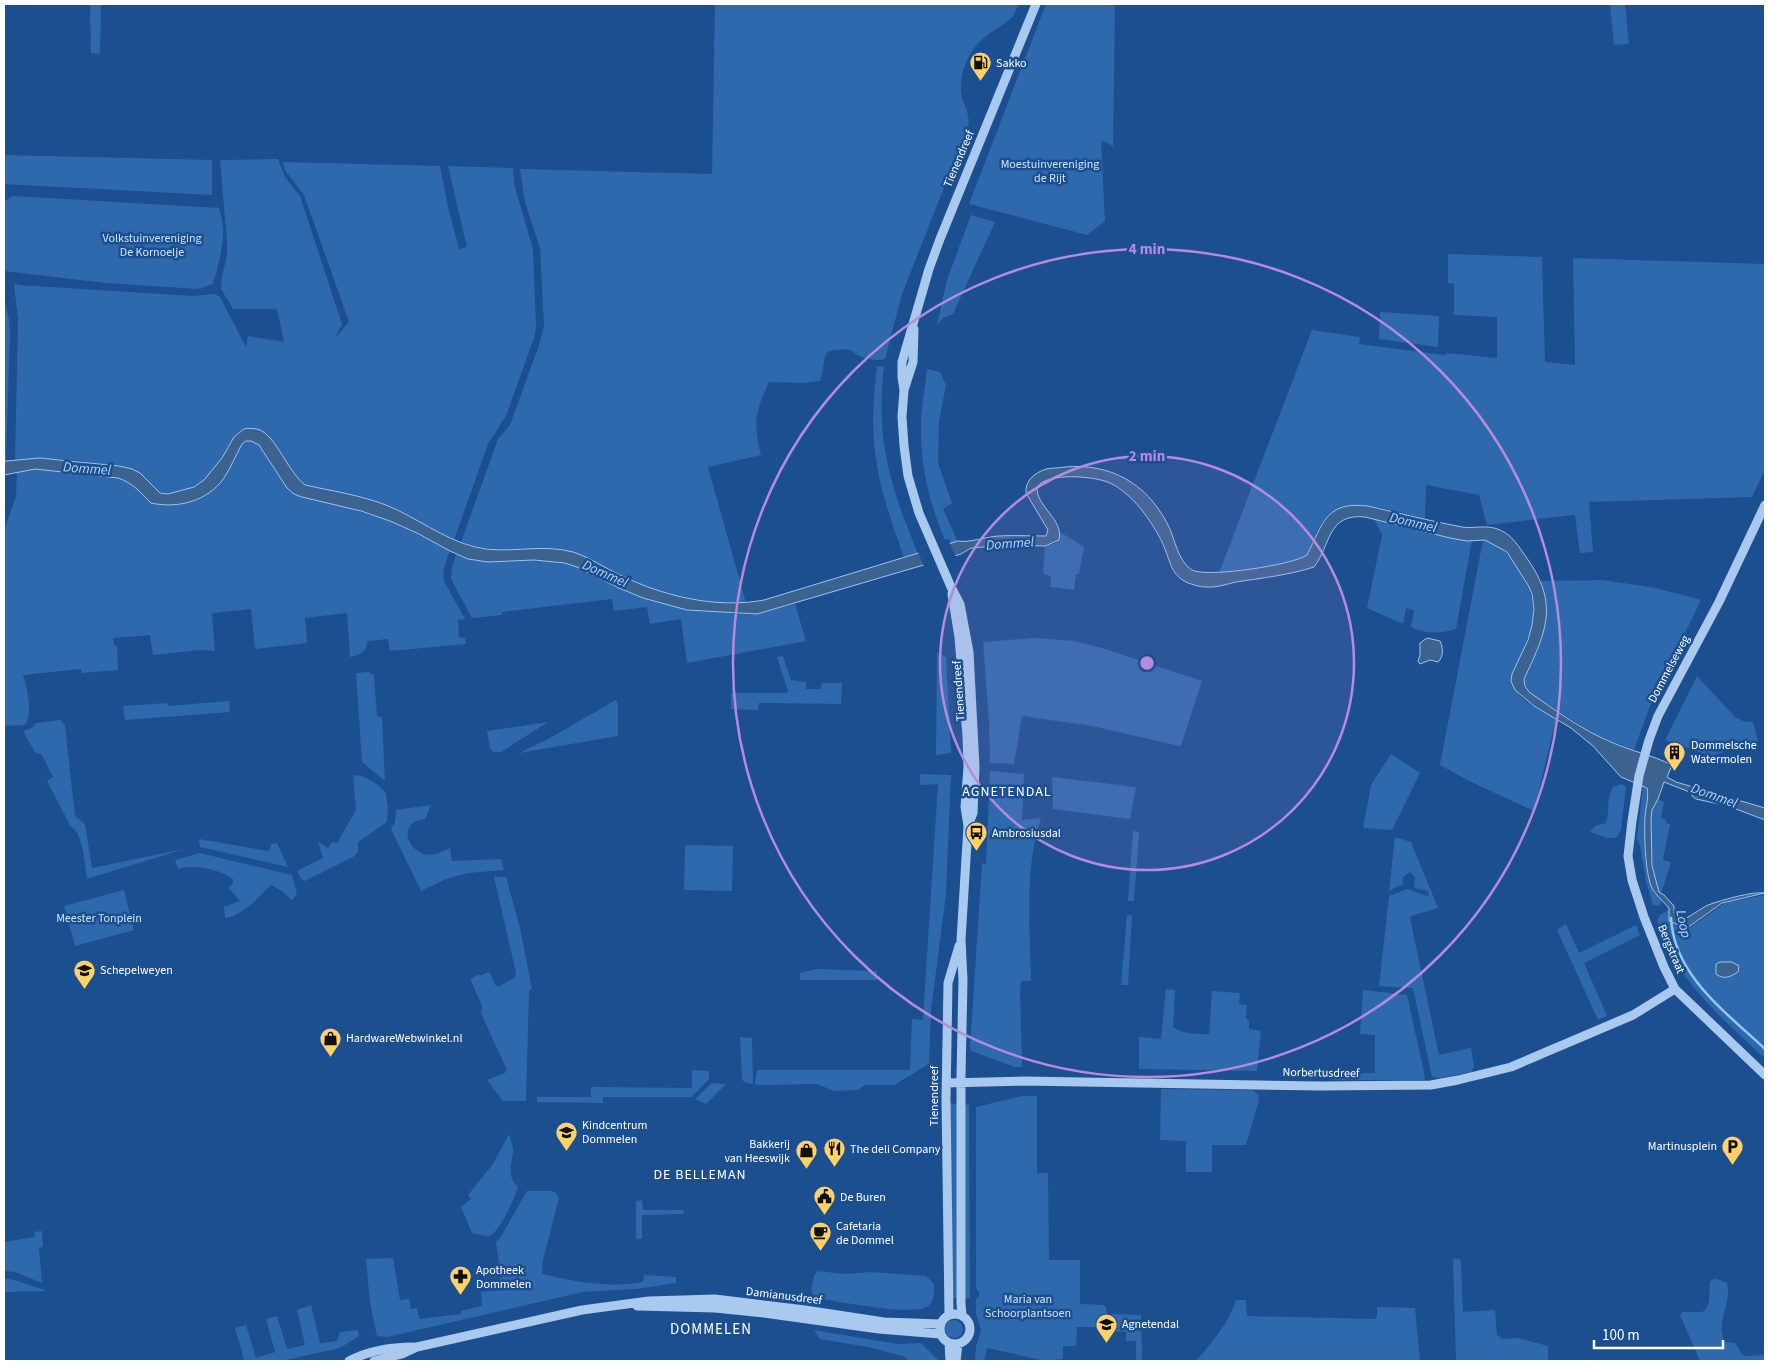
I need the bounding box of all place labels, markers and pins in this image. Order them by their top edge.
fuel station icon: Sakko [968,51,992,82]
place label: Sakko [996,55,1027,72]
centre of rings [1138,654,1156,672]
place label: Dommelsche Watermolen [1691,737,1757,768]
building icon: Dommelsche Watermolen [1663,740,1687,771]
bus stop icon: Ambrosiusdal [964,821,988,852]
place label: Ambrosiusdal [992,825,1061,842]
school or university icon: Schepelweyen [72,958,96,989]
place label: Schepelweyen [100,962,173,979]
shop icon: HardwareWebwinkel.nl [318,1026,342,1057]
place label: HardwareWebwinkel.nl [346,1030,462,1047]
place label: Kindcentrum Dommelen [582,1117,648,1148]
school or university icon: Kindcentrum Dommelen [554,1120,578,1151]
parking icon: Martinusplein [1721,1134,1745,1165]
place label: Bakkerij van Heeswijk [724,1136,790,1167]
restaurant icon: The deli Company [822,1137,846,1168]
place label: Martinusplein [1648,1138,1717,1155]
shop icon: Bakkerij van Heeswijk [794,1139,818,1170]
place label: The deli Company [850,1141,941,1158]
public building icon: De Buren [812,1185,836,1216]
place label: De Buren [840,1189,886,1206]
place label: Cafetaria de Dommel [836,1218,894,1249]
cafe icon: Cafetaria de Dommel [808,1221,832,1252]
place label: Apotheek Dommelen [476,1262,531,1293]
pharmacy icon: Apotheek Dommelen [448,1265,472,1296]
school or university icon: Agnetendal [1094,1312,1118,1343]
place label: Agnetendal [1122,1316,1179,1333]

